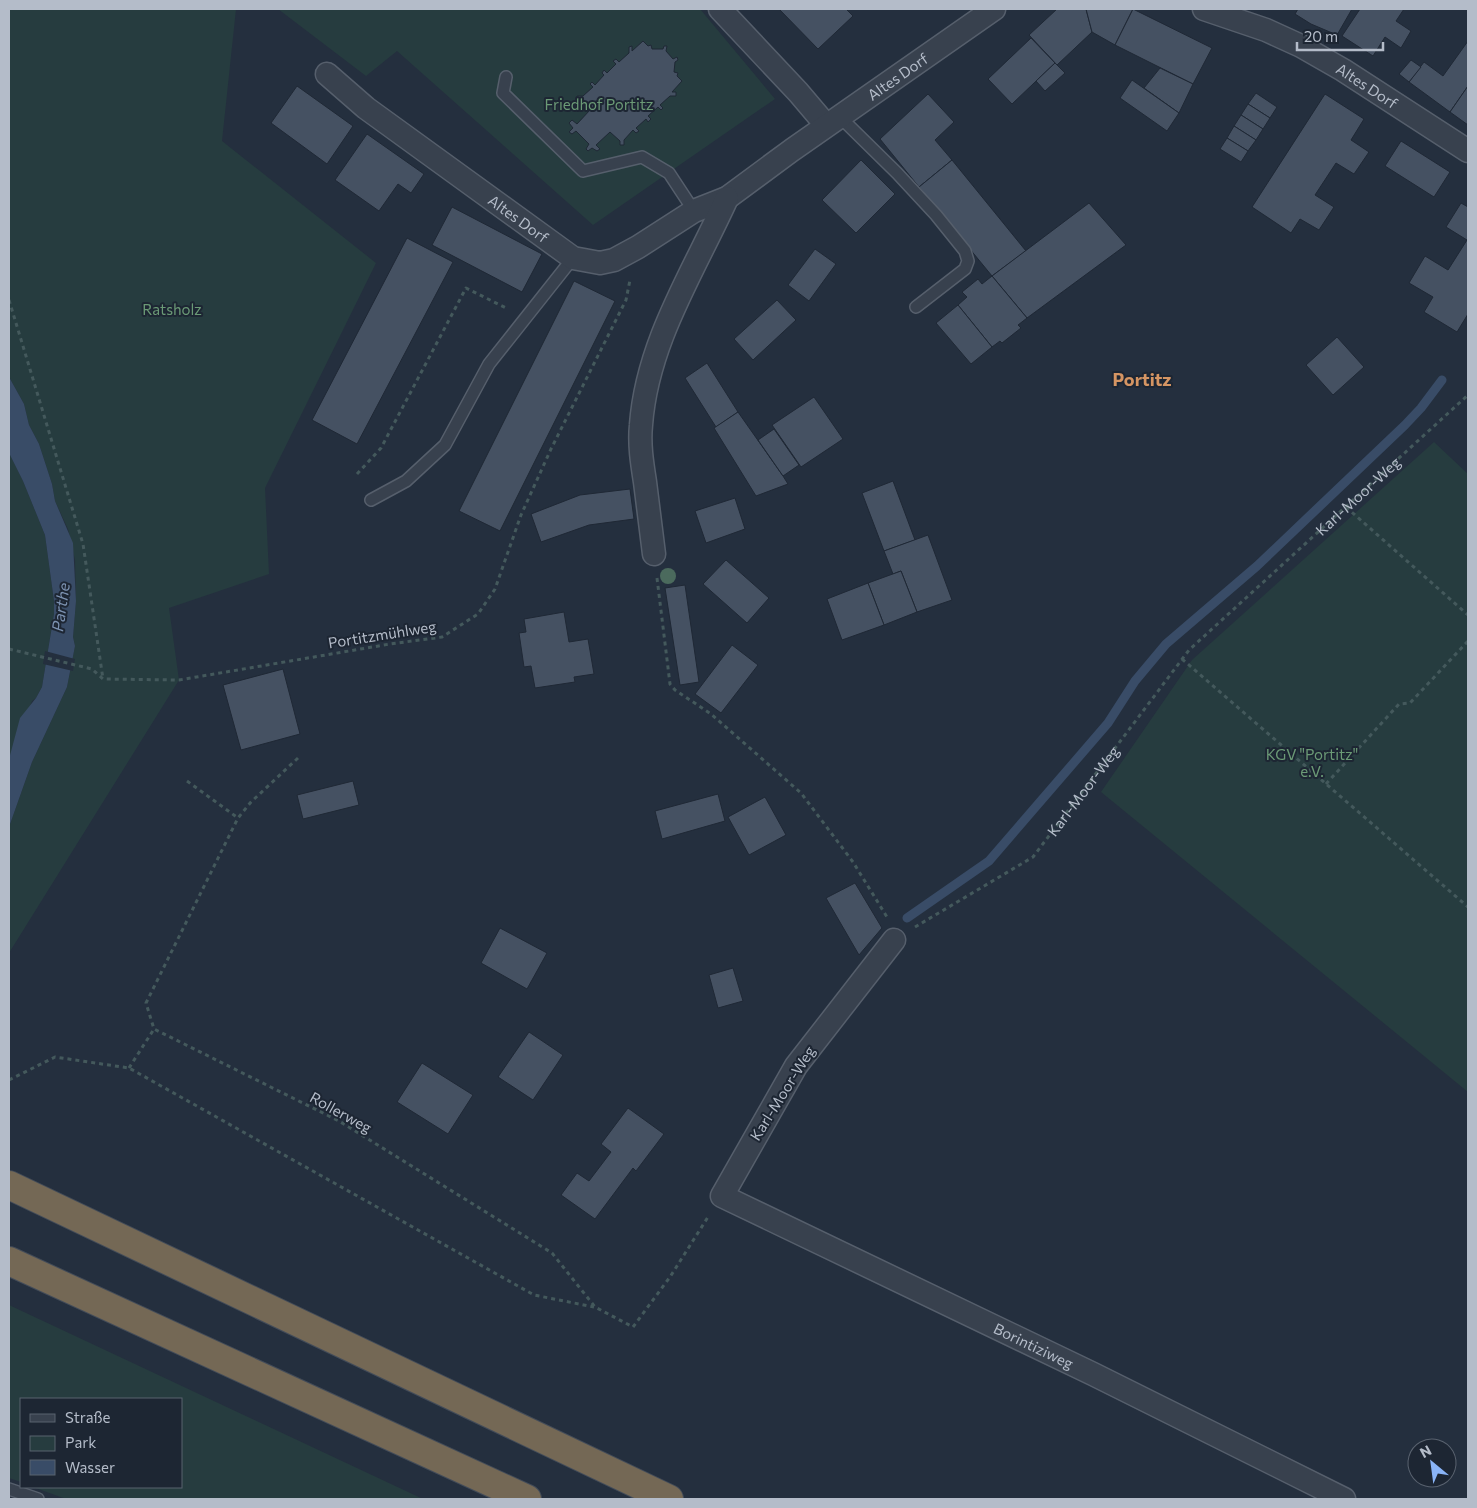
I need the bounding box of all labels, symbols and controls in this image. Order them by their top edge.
scale bar [1297,20,1383,52]
text: 20 m [1304,27,1338,45]
street label: Altes Dorf [864,49,931,104]
street label: Altes Dorf [1333,59,1401,112]
park label: Friedhof Portitz [545,95,653,113]
street label: Altes Dorf [485,191,552,246]
park label: Ratsholz [142,300,202,318]
district label: Portitz [1112,368,1172,390]
street label: Karl-Moor-Weg [1312,453,1404,539]
water label: Parthe [47,581,73,633]
street label: Portitzmühlweg [327,617,437,651]
street label: Karl-Moor-Weg [1043,742,1123,839]
park label: KGV "Portitz" e.V. [1266,745,1358,780]
street label: Karl-Moor-Weg [746,1042,818,1144]
street label: Rollerweg [307,1088,375,1136]
street label: Borintiziweg [991,1319,1077,1372]
legend [20,1398,182,1488]
text: Straße [65,1408,111,1426]
text: Park [65,1433,96,1451]
north arrow [1407,1438,1457,1488]
text: N [1417,1441,1434,1461]
text: Wasser [65,1458,115,1476]

